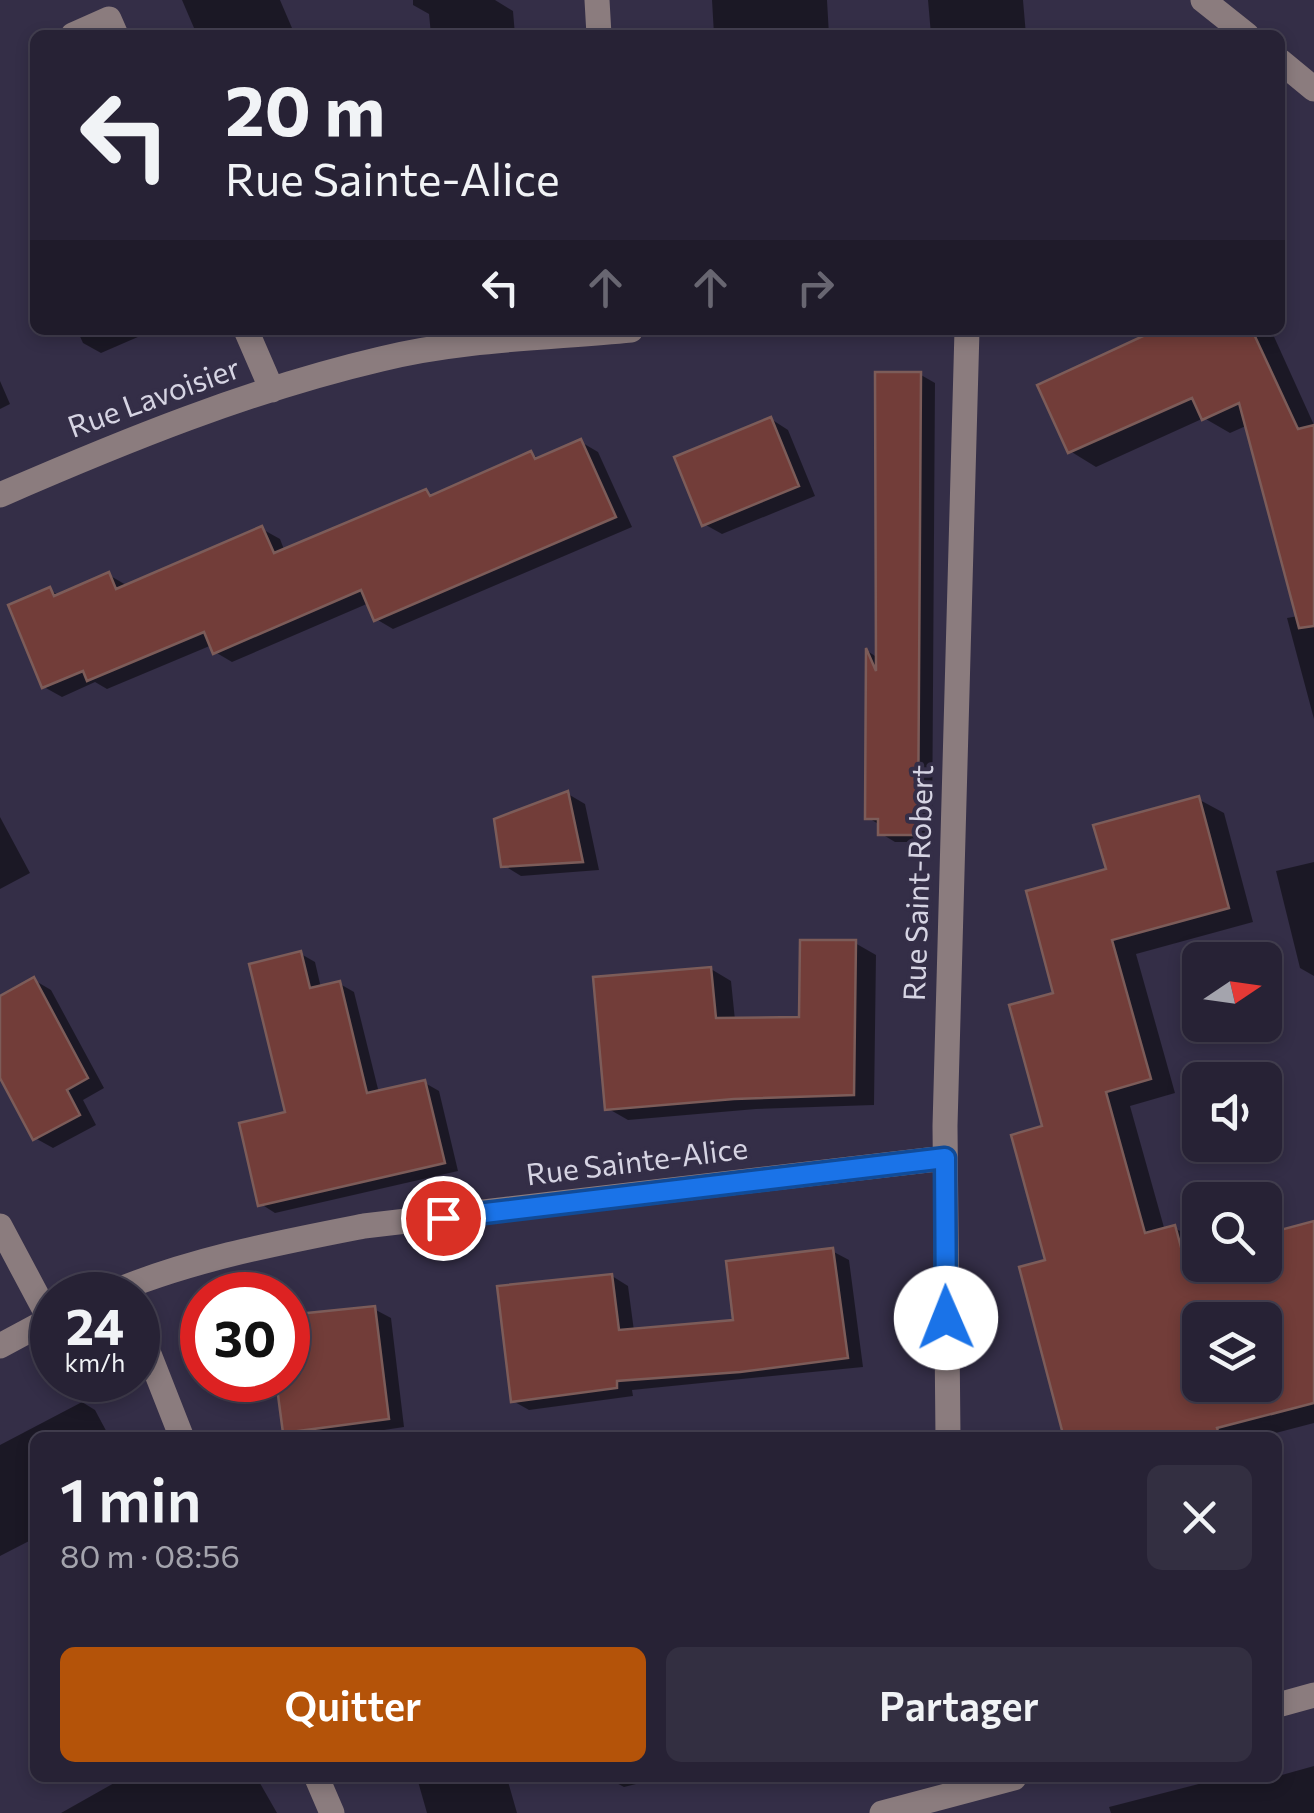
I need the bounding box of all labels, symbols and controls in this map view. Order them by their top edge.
text: 20 m [225,65,385,150]
icon: left [60,70,190,200]
text: Rue Sainte-Alice [225,150,560,205]
icon: left [473,260,528,315]
icon: ahead [578,260,633,315]
icon: ahead [683,260,738,315]
icon: right [788,260,843,315]
street label: Rue Lavoisier [62,347,244,444]
street label: Rue Saint-Robert [894,764,939,1002]
north arrow [1182,942,1282,1042]
map controls [1182,942,1282,1402]
button: sound [1182,1062,1282,1162]
street label: Rue Sainte-Alice [524,1128,750,1191]
pin [401,1176,486,1261]
button: search [1182,1182,1282,1282]
icon: arrive [416,1191,471,1246]
position arrow [894,1266,998,1370]
speed limit sign: 30 [180,1272,310,1402]
text: 24 [66,1294,124,1355]
button: layers [1182,1302,1282,1402]
text: km/h [65,1347,125,1377]
text: 1 min [60,1461,201,1534]
button: close [1147,1465,1252,1570]
text: 80 m · 08:56 [60,1535,240,1575]
button: Quitter [60,1647,646,1762]
button: Partager [666,1647,1252,1762]

